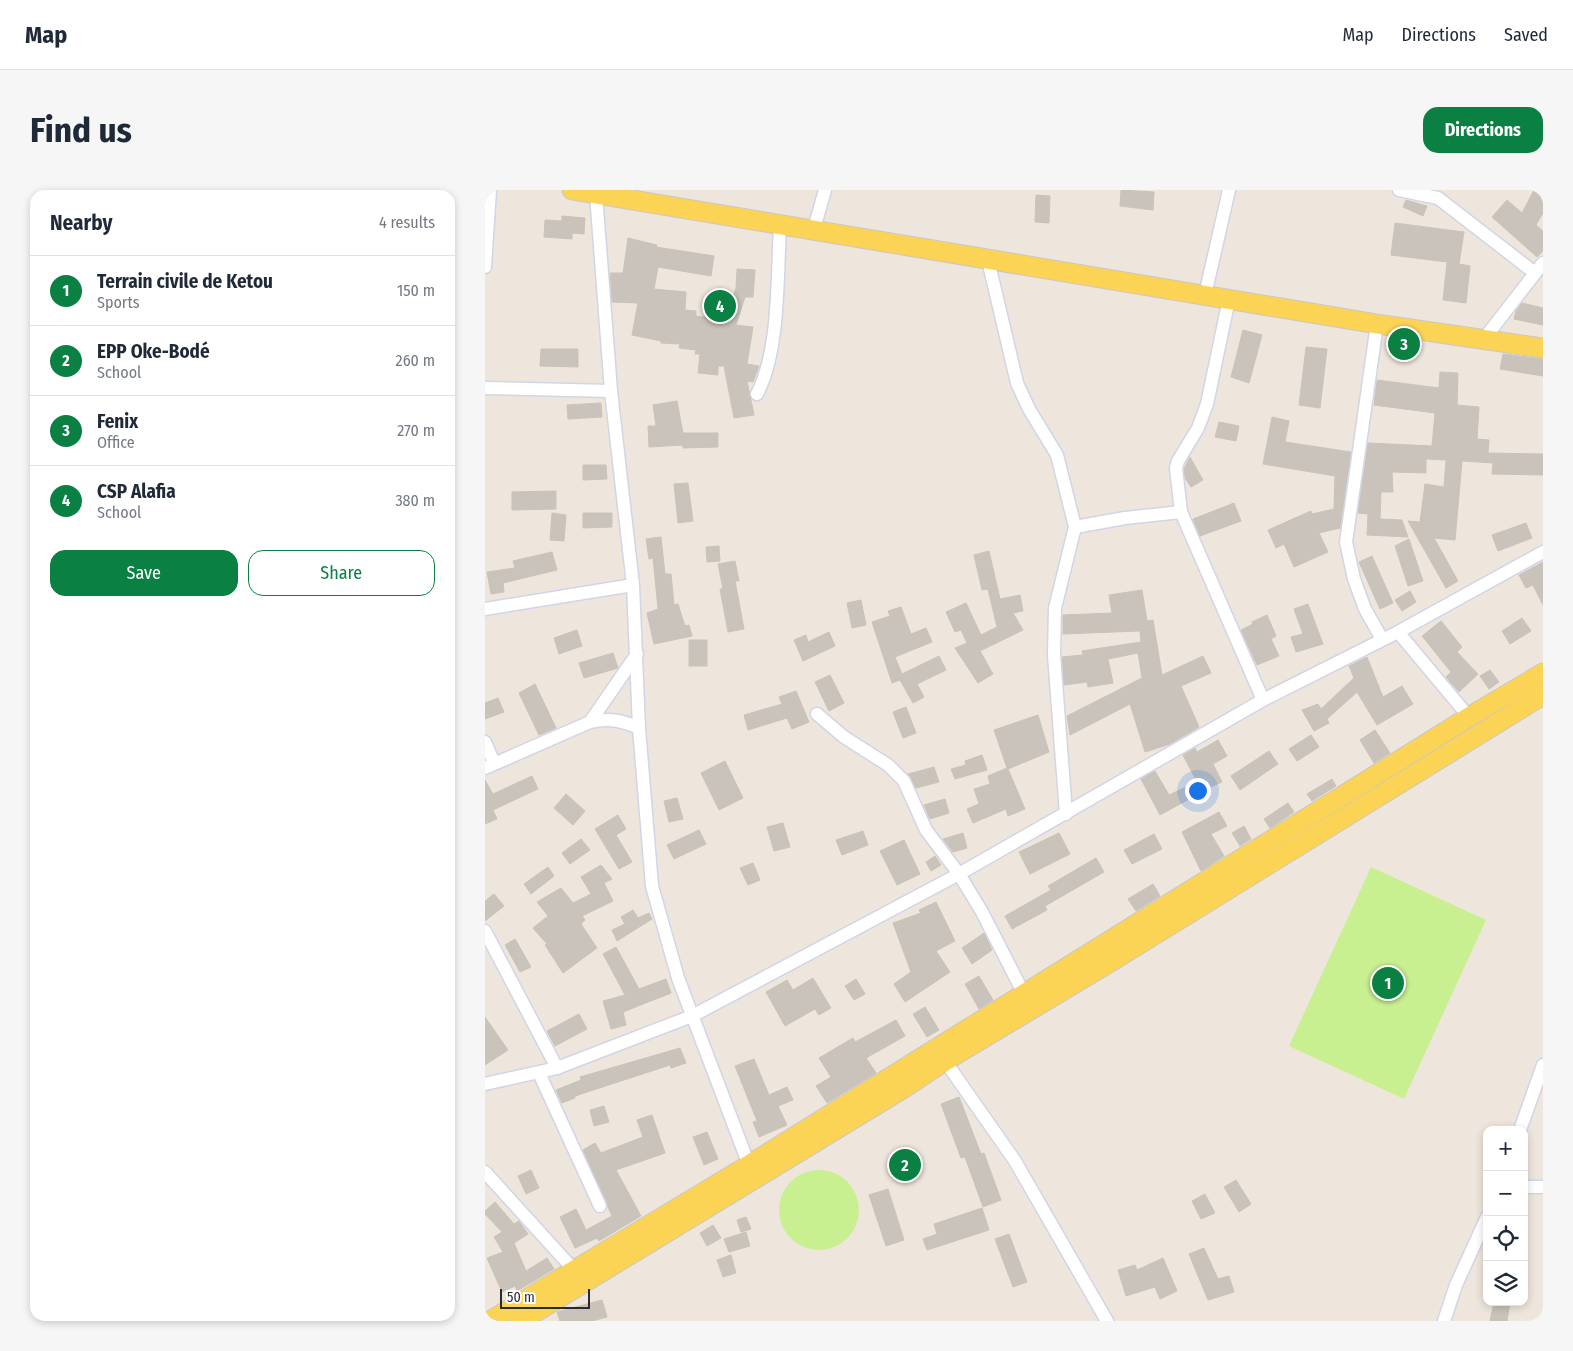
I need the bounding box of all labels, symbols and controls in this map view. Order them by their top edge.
text: Map [25,21,67,49]
text: Map [1342,24,1374,46]
text: Directions [1402,24,1476,46]
text: Saved [1504,24,1548,46]
button: Directions [1423,107,1543,153]
text: Find us [30,109,132,151]
text: Nearby [50,210,112,236]
text: 4 results [379,213,435,232]
text: Terrain civile de Ketou [97,270,273,293]
text: 1 [63,281,69,300]
text: 150 m [397,281,435,300]
pin: 4 [704,287,736,325]
text: Sports [97,293,140,312]
pin: 3 [1388,325,1420,363]
text: EPP Oke-Bodé [97,340,210,363]
text: 2 [62,351,70,370]
text: 260 m [396,351,435,370]
text: School [97,363,141,382]
text: Fenix [97,410,138,433]
text: 3 [62,421,70,440]
text: 270 m [397,421,435,440]
text: Office [97,433,135,452]
text: CSP Alafia [97,480,176,503]
text: 4 [62,491,70,510]
text: 380 m [395,491,435,510]
text: School [97,503,141,522]
button: Save [50,550,238,596]
button: Share [248,550,435,596]
your location [1185,778,1211,804]
pin: 1 [1372,964,1404,1002]
map controls [1483,1126,1528,1306]
button: + [1483,1126,1528,1171]
pin: 2 [889,1146,921,1184]
button: − [1483,1171,1528,1216]
button: locate [1483,1216,1528,1261]
button: layers [1483,1261,1528,1306]
scale bar [500,1286,590,1309]
text: 50 m [507,1289,535,1306]

